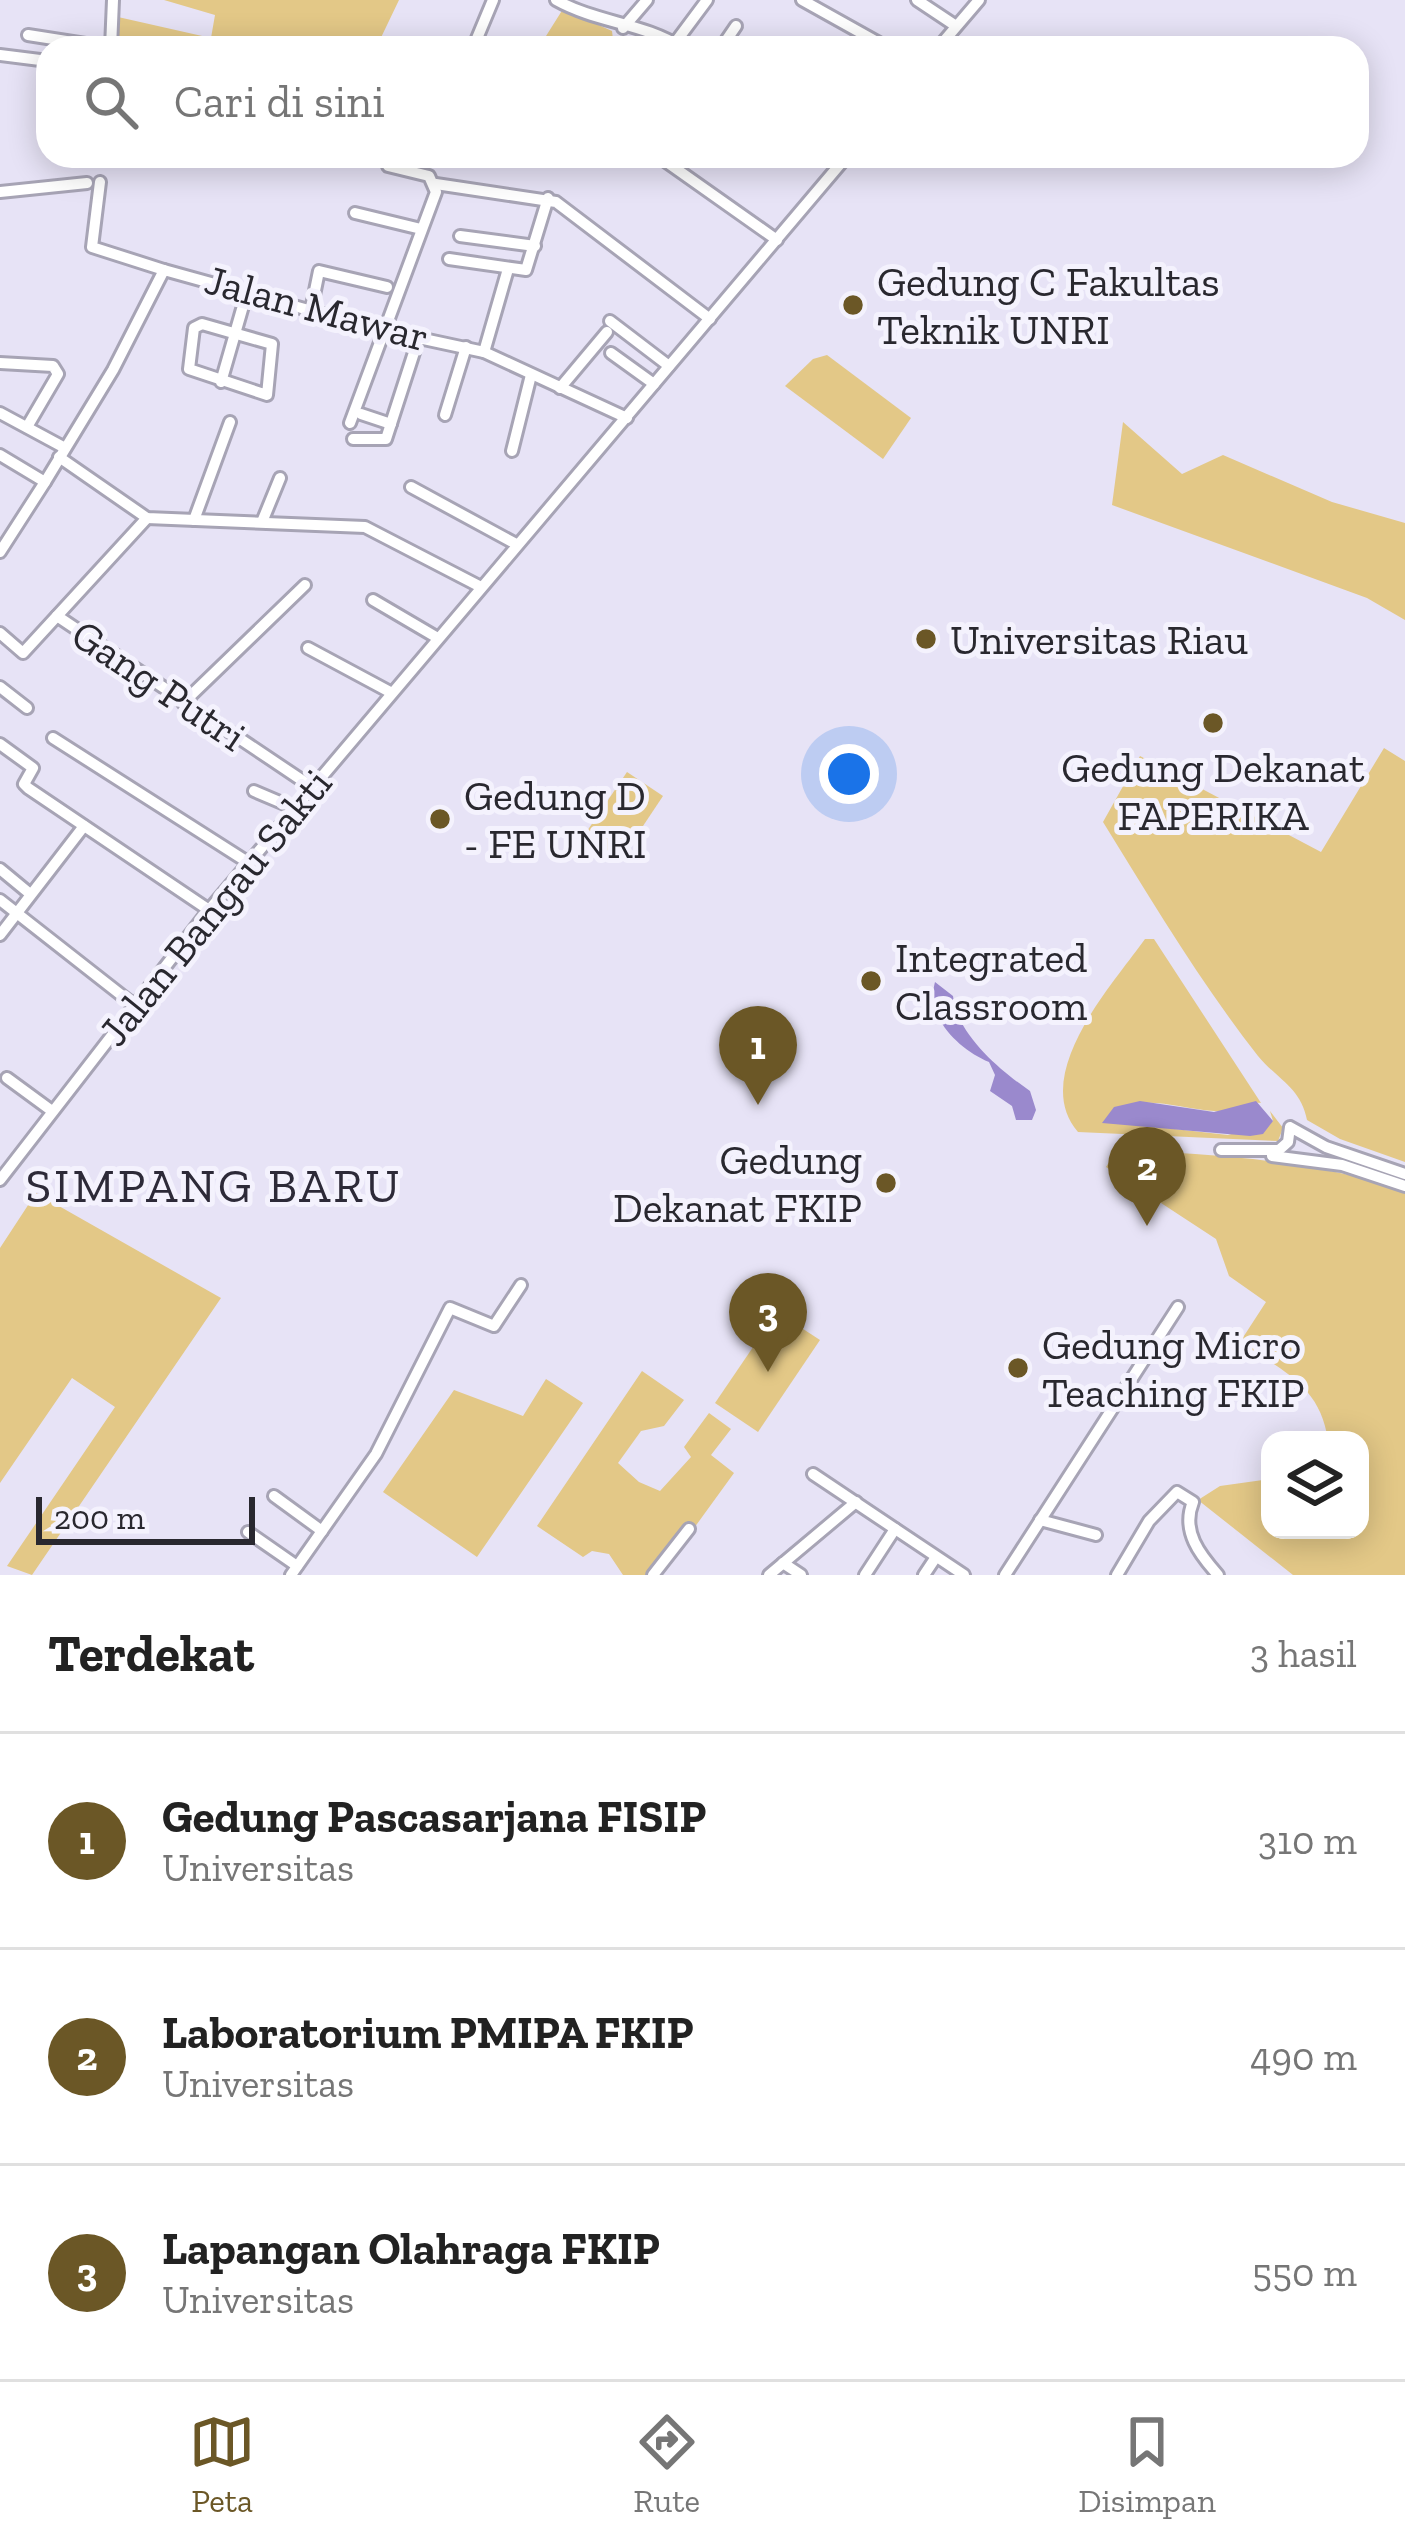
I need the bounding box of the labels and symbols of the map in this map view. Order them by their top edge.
street label: Jalan Mawar [200,254,434,362]
place label: Gedung C Fakultas Teknik UNRI [877,256,1220,355]
marker: Gedung C Fakultas Teknik UNRI [840,292,866,318]
street label: Gang Putri [62,608,256,762]
place label: Universitas Riau [950,614,1248,665]
marker: Universitas Riau [913,626,939,652]
marker: Gedung Dekanat FAPERIKA [1200,710,1226,736]
place label: Gedung Dekanat FAPERIKA [1061,742,1365,841]
your location [819,744,879,804]
street label: Jalan Bangau Sakti [88,758,342,1056]
place label: Gedung D - FE UNRI [464,770,646,869]
marker: Gedung D - FE UNRI [427,806,453,832]
place label: Integrated Classroom [895,932,1087,1031]
marker: Integrated Classroom [858,968,884,994]
pin: 1 [719,1006,797,1105]
pin: 2 [1108,1127,1186,1226]
place label: Gedung Dekanat FKIP [613,1134,862,1233]
district label: SIMPANG BARU [25,1157,403,1214]
marker: Gedung Dekanat FKIP [873,1170,899,1196]
pin: 3 [729,1273,807,1372]
place label: Gedung Micro Teaching FKIP [1042,1319,1305,1418]
marker: Gedung Micro Teaching FKIP [1005,1355,1031,1381]
scale bar [36,1491,255,1544]

